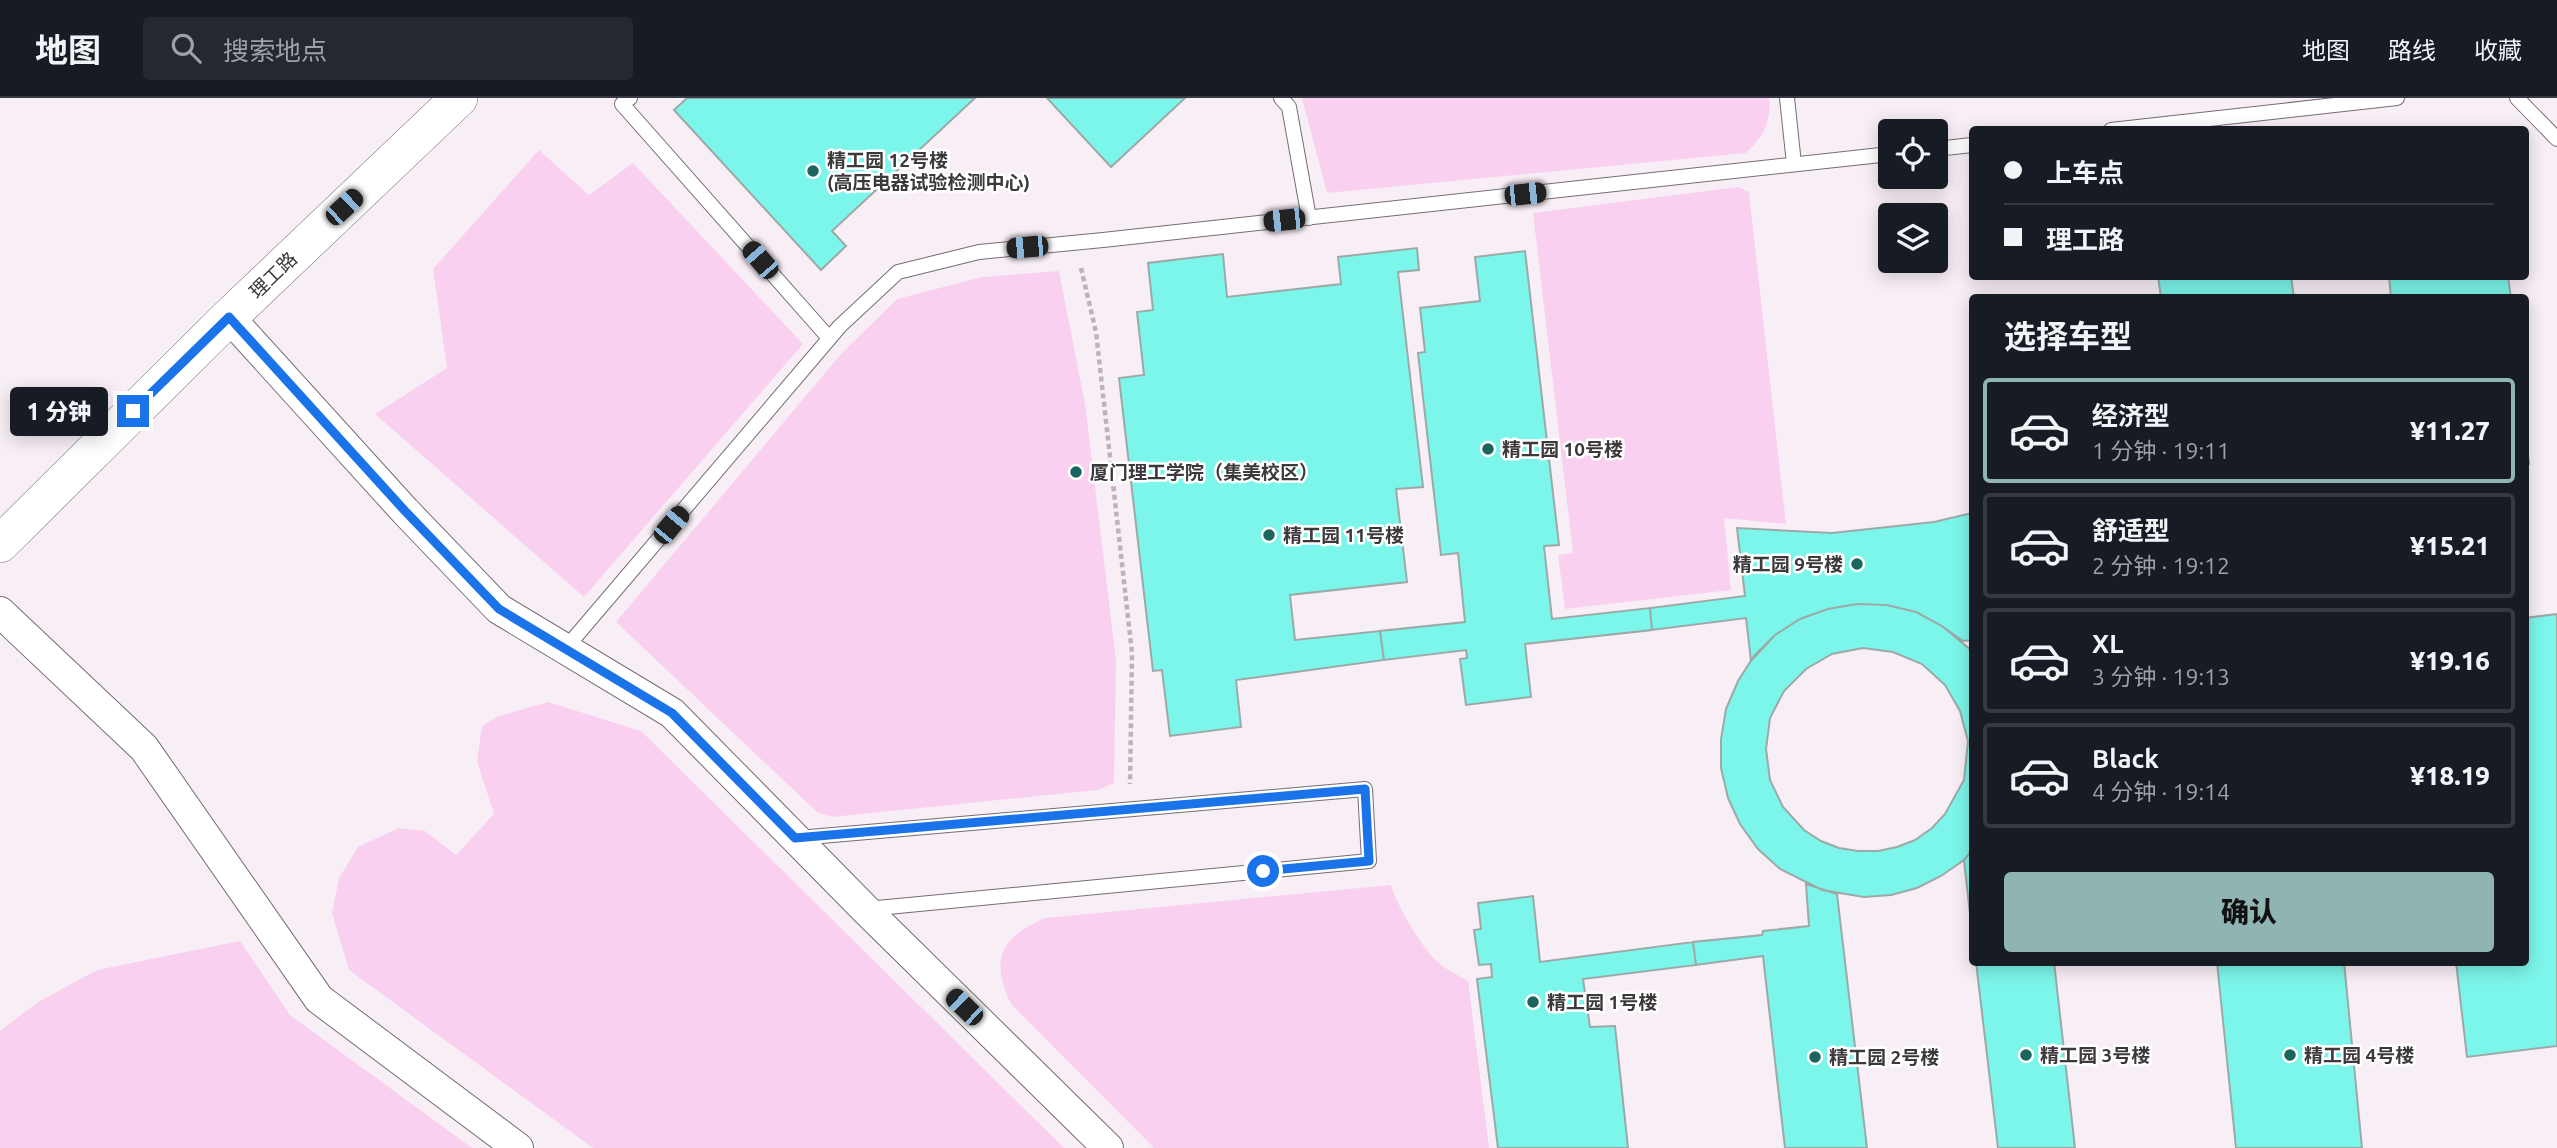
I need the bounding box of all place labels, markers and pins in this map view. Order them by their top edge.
place label: 精工园 12号楼 (高压电器试验检测中心) [827,149,1030,193]
marker: 精工园 12号楼 (高压电器试验检测中心) [805,163,821,179]
place label: 精工园 10号楼 [1502,438,1623,460]
marker: 精工园 10号楼 [1480,441,1496,457]
place label: 厦门理工学院（集美校区） [1090,461,1318,483]
marker: 厦门理工学院（集美校区） [1068,464,1084,480]
place label: 精工园 11号楼 [1283,524,1404,546]
marker: 精工园 11号楼 [1261,527,1277,543]
place label: 精工园 9号楼 [1733,553,1843,575]
marker: 精工园 9号楼 [1849,556,1865,572]
place label: 精工园 1号楼 [1547,991,1657,1013]
marker: 精工园 1号楼 [1525,994,1541,1010]
place label: 精工园 3号楼 [2040,1044,2150,1066]
place label: 精工园 4号楼 [2304,1044,2414,1066]
place label: 精工园 2号楼 [1829,1046,1939,1068]
marker: 精工园 3号楼 [2018,1047,2034,1063]
marker: 精工园 4号楼 [2282,1047,2298,1063]
marker: 精工园 2号楼 [1807,1049,1823,1065]

